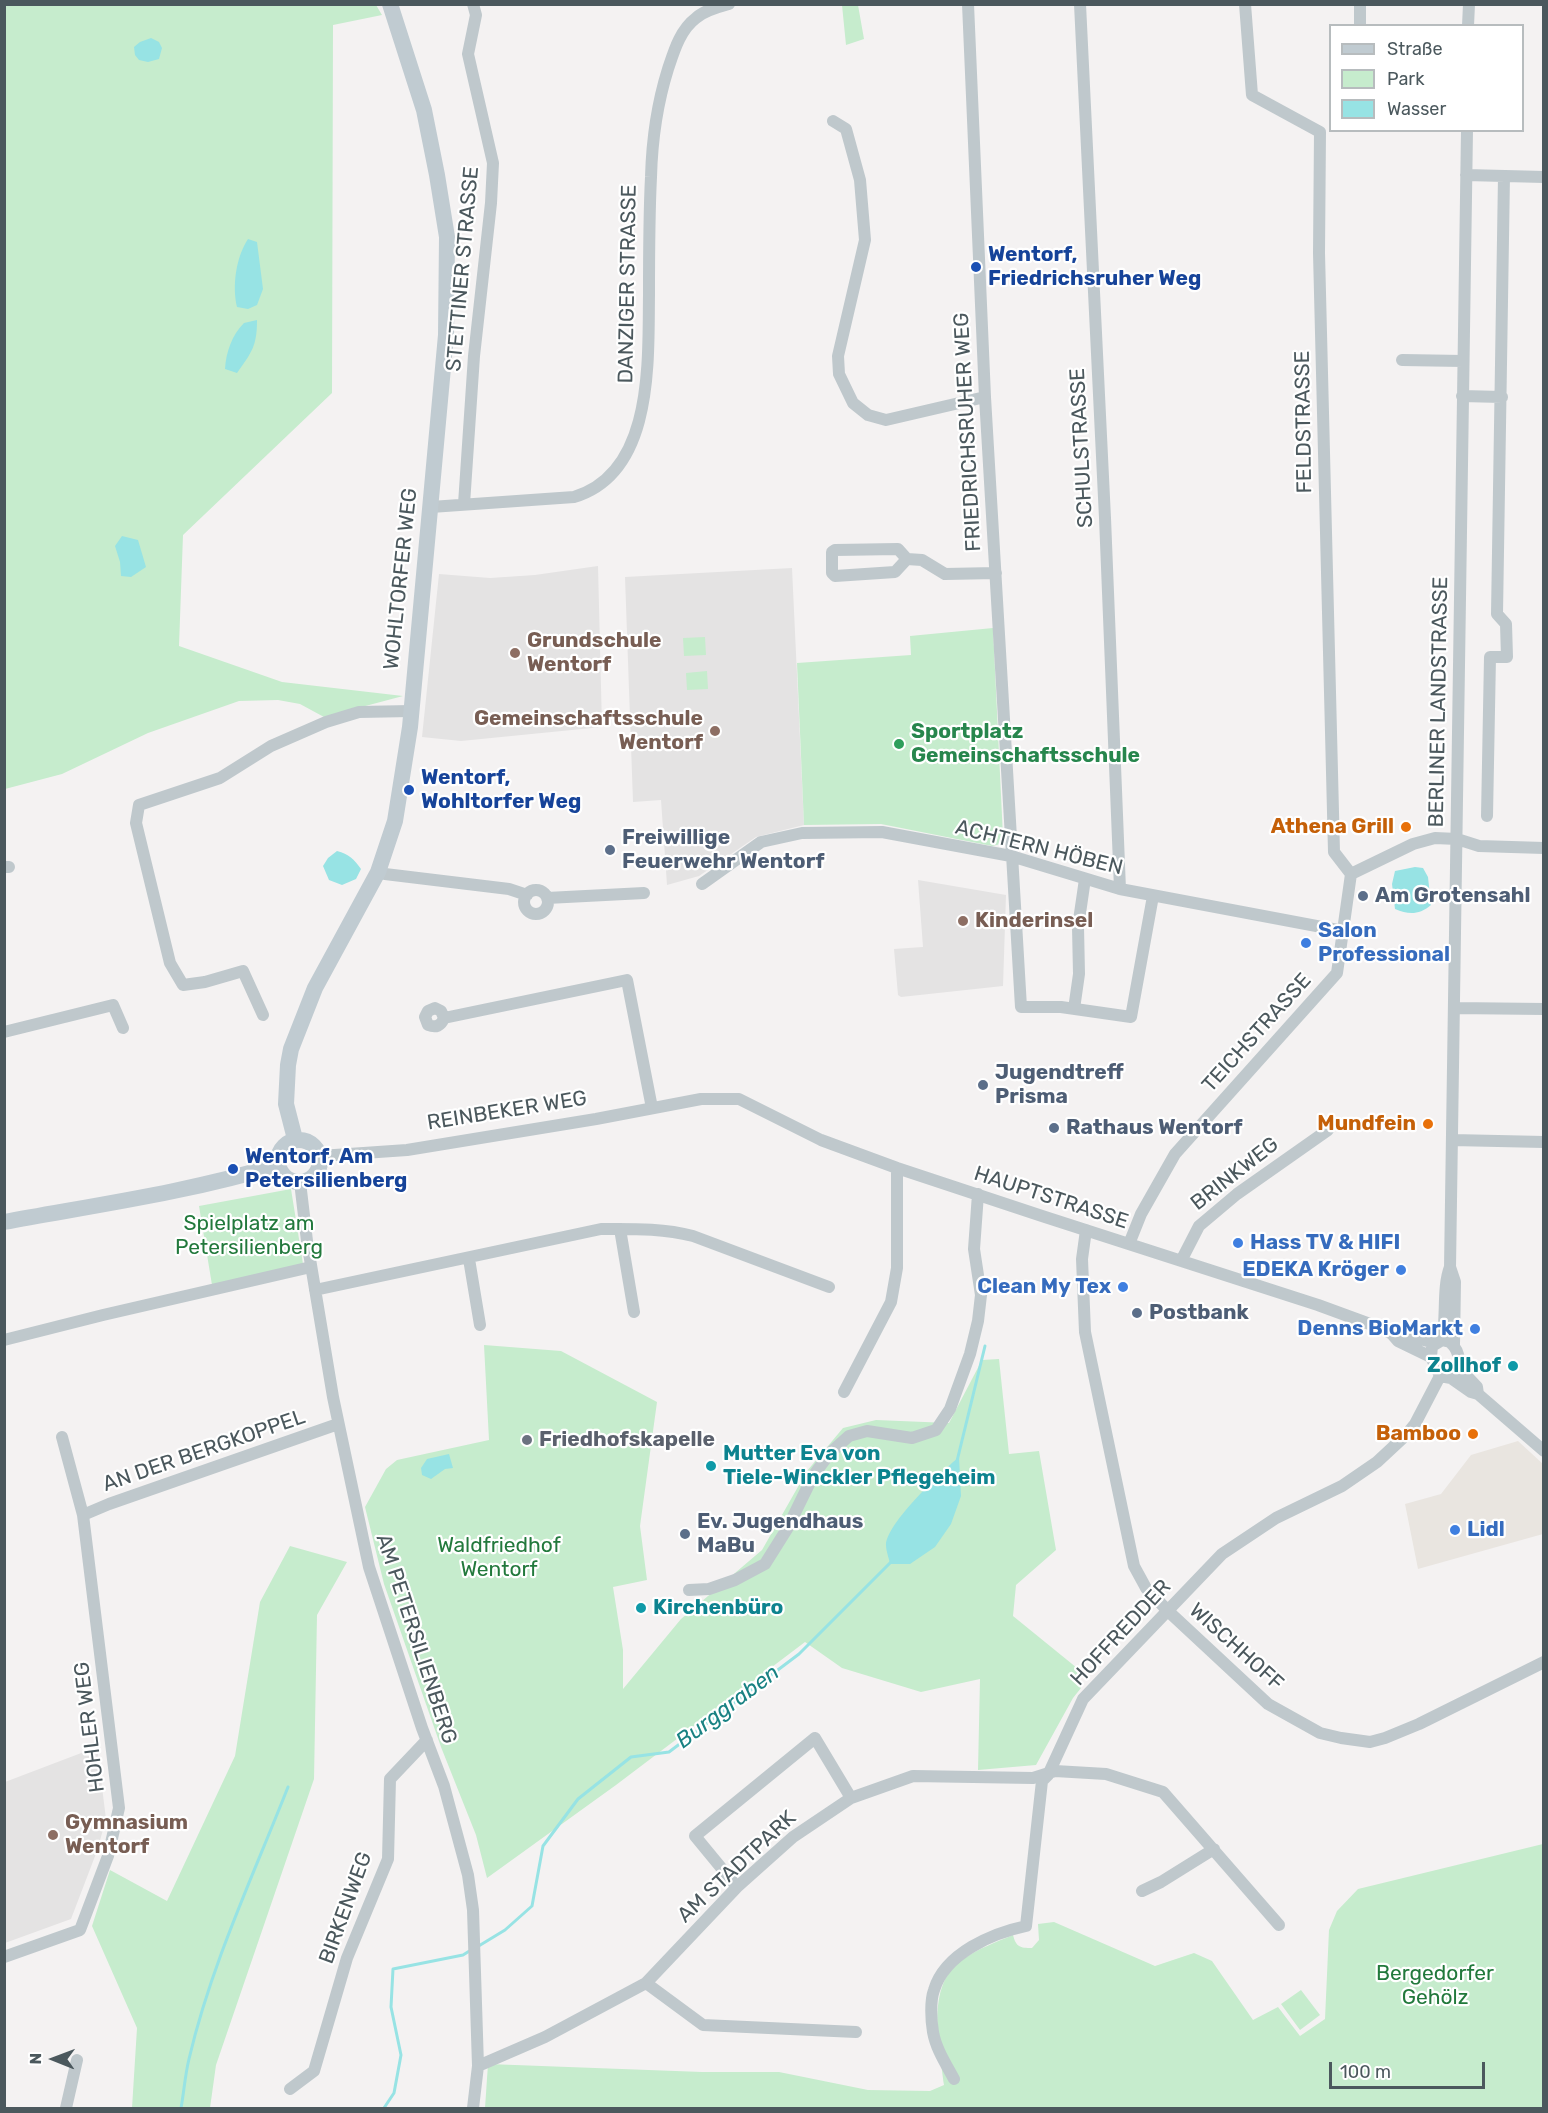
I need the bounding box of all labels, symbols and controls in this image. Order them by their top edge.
legend [1329,24,1524,132]
text: Straße [1387,38,1443,60]
text: Park [1387,68,1424,90]
text: Wasser [1387,98,1446,120]
street label: STETTINER STRASSE [441,166,485,372]
street label: DANZIGER STRASSE [614,184,642,384]
place label: Wentorf, Friedrichsruher Weg [988,242,1201,292]
marker: Wentorf, Friedrichsruher Weg [969,260,983,274]
street label: FRIEDRICHSRUHER WEG [949,312,987,552]
street label: FELDSTRASSE [1290,350,1318,494]
street label: SCHULSTRASSE [1065,367,1099,529]
street label: WOHLTORFER WEG [379,487,423,671]
street label: BERLINER LANDSTRASSE [1424,576,1454,828]
place label: Grundschule Wentorf [527,628,661,678]
marker: Grundschule Wentorf [508,646,522,660]
place label: Gemeinschaftsschule Wentorf [474,706,703,756]
place label: Sportplatz Gemeinschaftsschule [911,719,1140,769]
marker: Gemeinschaftsschule Wentorf [708,724,722,738]
marker: Sportplatz Gemeinschaftsschule [892,737,906,751]
place label: Wentorf, Wohltorfer Weg [421,765,581,815]
marker: Wentorf, Wohltorfer Weg [402,783,416,797]
place label: Athena Grill [1271,814,1394,840]
street label: ACHTERN HÖBEN [953,815,1125,881]
marker: Athena Grill [1399,820,1413,834]
place label: Freiwillige Feuerwehr Wentorf [622,825,825,875]
marker: Freiwillige Feuerwehr Wentorf [603,843,617,857]
place label: Am Grotensahl [1375,883,1531,909]
marker: Am Grotensahl [1356,889,1370,903]
place label: Kinderinsel [975,908,1093,934]
marker: Kinderinsel [956,914,970,928]
place label: Salon Professional [1318,918,1450,968]
marker: Salon Professional [1299,936,1313,950]
street label: TEICHSTRASSE [1197,968,1317,1098]
place label: Jugendtreff Prisma [995,1060,1124,1110]
marker: Jugendtreff Prisma [976,1078,990,1092]
street label: REINBEKER WEG [425,1086,589,1136]
place label: Mundfein [1317,1111,1416,1137]
place label: Rathaus Wentorf [1066,1115,1243,1141]
marker: Mundfein [1421,1117,1435,1131]
marker: Rathaus Wentorf [1047,1121,1061,1135]
street label: BRINKWEG [1186,1132,1284,1216]
place label: Wentorf, Am Petersilienberg [245,1144,407,1194]
street label: HAUPTSTRASSE [971,1161,1131,1235]
marker: Wentorf, Am Petersilienberg [226,1162,240,1176]
park label: Spielplatz am Petersilienberg [175,1211,323,1261]
place label: Hass TV & HIFI [1250,1230,1400,1256]
marker: Hass TV & HIFI [1231,1236,1245,1250]
place label: EDEKA Kröger [1242,1257,1389,1283]
marker: EDEKA Kröger [1394,1263,1408,1277]
place label: Clean My Tex [977,1274,1111,1300]
marker: Clean My Tex [1116,1280,1130,1294]
place label: Postbank [1149,1300,1249,1326]
marker: Postbank [1130,1306,1144,1320]
place label: Denns BioMarkt [1297,1316,1463,1342]
marker: Denns BioMarkt [1468,1322,1482,1336]
place label: Zollhof [1427,1353,1501,1379]
marker: Zollhof [1506,1359,1520,1373]
street label: AN DER BERGKOPPEL [100,1405,308,1497]
place label: Bamboo [1376,1421,1461,1447]
place label: Friedhofskapelle [539,1427,715,1453]
marker: Bamboo [1466,1427,1480,1441]
marker: Friedhofskapelle [520,1433,534,1447]
place label: Mutter Eva von Tiele-Winckler Pflegeheim [723,1441,995,1491]
marker: Mutter Eva von Tiele-Winckler Pflegeheim [704,1459,718,1473]
place label: Ev. Jugendhaus MaBu [697,1509,863,1559]
place label: Lidl [1467,1517,1505,1543]
marker: Lidl [1448,1523,1462,1537]
marker: Ev. Jugendhaus MaBu [678,1527,692,1541]
street label: AM PETERSILIENBERG [370,1531,462,1747]
park label: Waldfriedhof Wentorf [437,1533,561,1583]
street label: HOFFREDDER [1066,1575,1176,1691]
place label: Kirchenbüro [653,1595,783,1621]
street label: WISCHHOFF [1184,1598,1288,1696]
marker: Kirchenbüro [634,1601,648,1615]
street label: HOHLER WEG [69,1660,111,1794]
water label: Burggraben [671,1660,785,1754]
street label: AM STADTPARK [673,1806,801,1928]
place label: Gymnasium Wentorf [65,1810,188,1860]
marker: Gymnasium Wentorf [46,1828,60,1842]
street label: BIRKENWEG [314,1849,378,1967]
park label: Bergedorfer Gehölz [1376,1961,1494,2011]
north arrow [24,2029,84,2089]
scale bar [1332,2050,1488,2088]
text: N [26,2053,45,2065]
text: 100 m [1340,2061,1391,2083]

